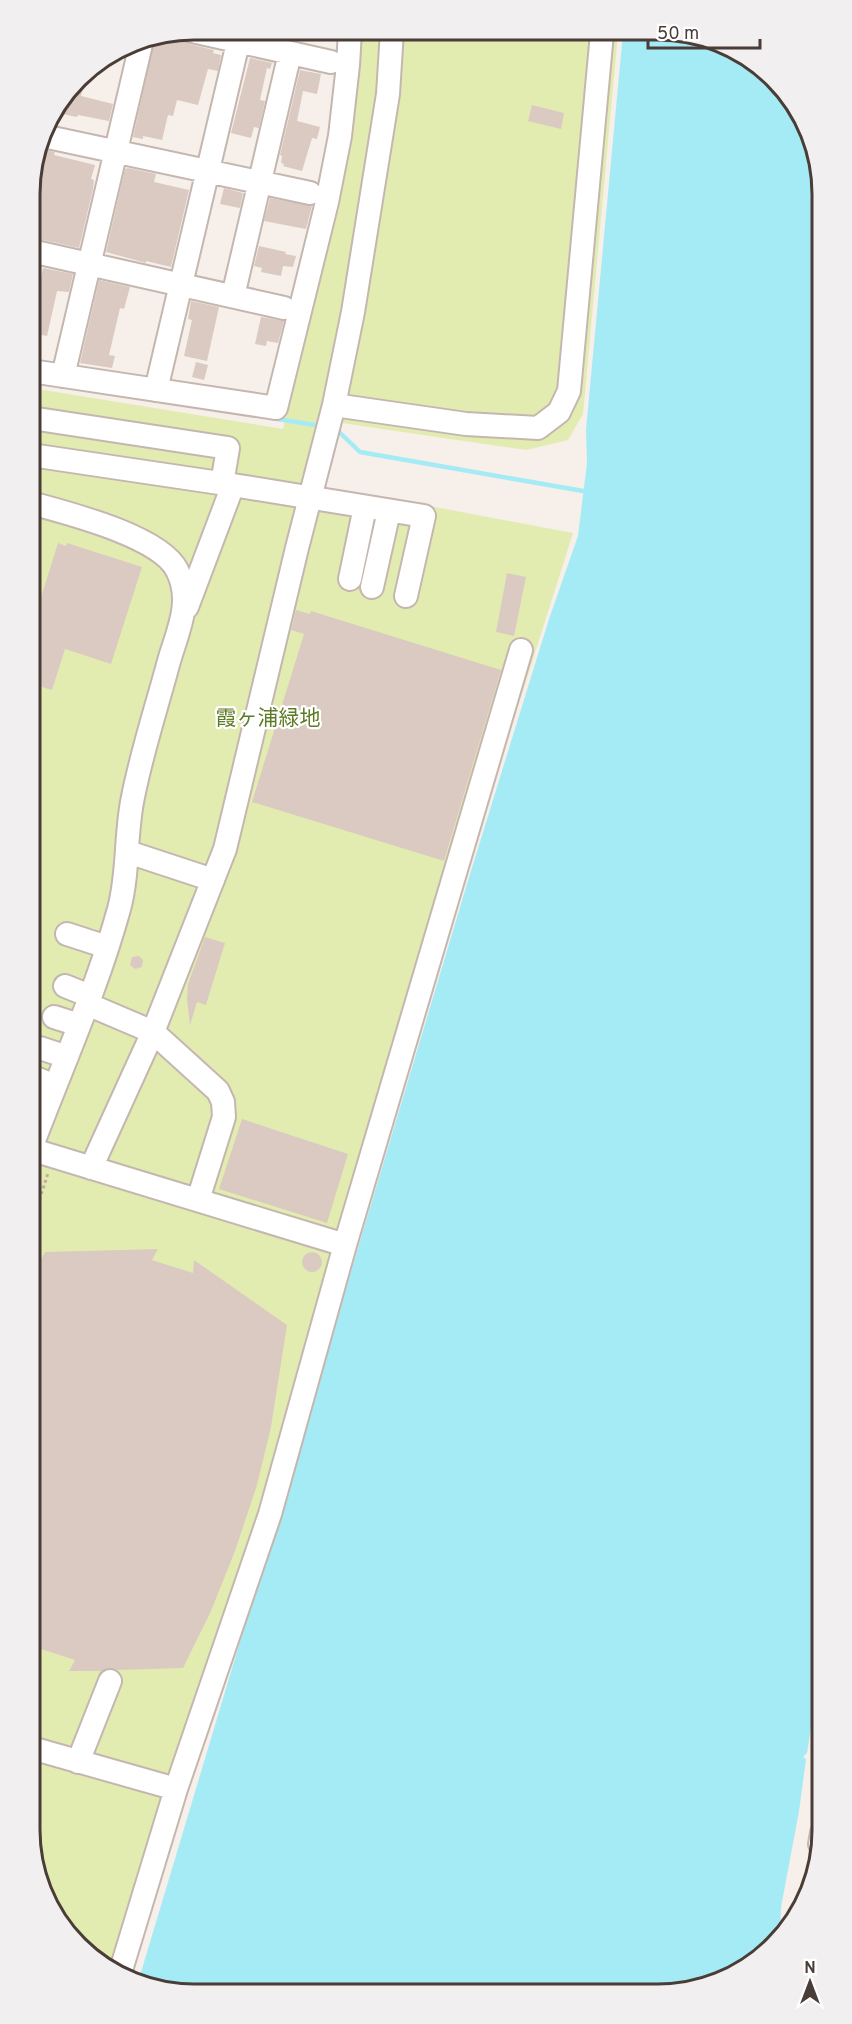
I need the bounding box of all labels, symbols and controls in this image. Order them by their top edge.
scale bar [648,12,760,50]
text: 50 m [657,23,699,46]
park label: 霞ヶ浦緑地 [216,706,321,733]
north arrow [780,1952,840,2012]
text: N [804,1959,816,1979]

